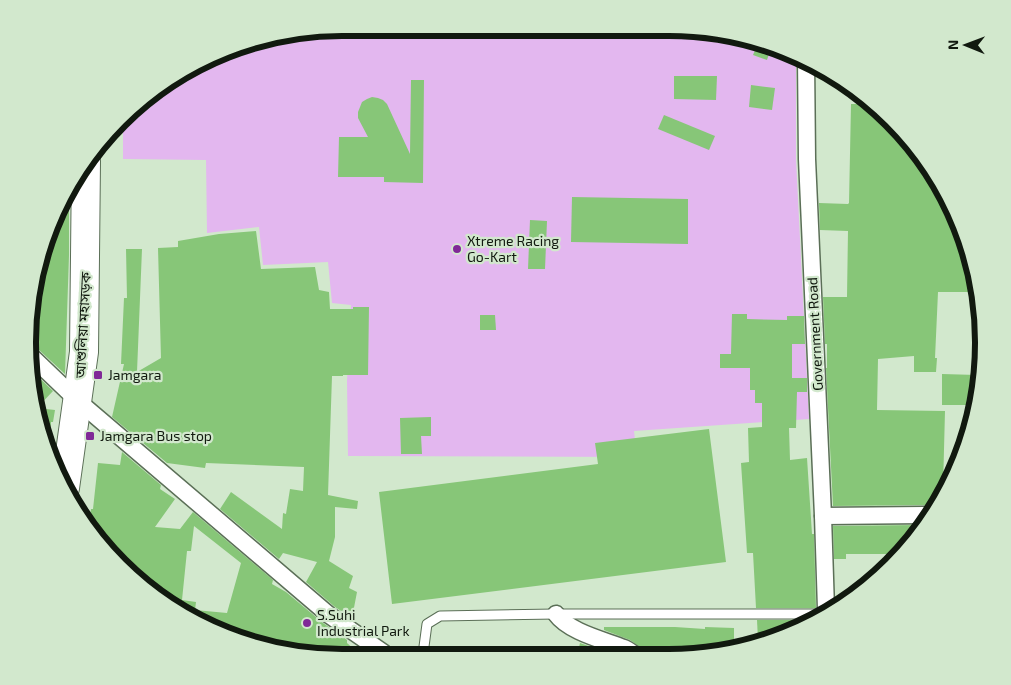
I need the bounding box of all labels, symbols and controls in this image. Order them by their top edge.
north arrow [941,20,991,70]
text: N [944,40,961,50]
place label: Xtreme Racing Go-Kart [467,232,559,265]
marker: Xtreme Racing Go-Kart [451,243,463,255]
street label: আশুলিয়া মহাসড়ক [71,271,94,379]
street label: Government Road [803,277,826,391]
place label: Jamgara [108,366,161,383]
marker: Jamgara [92,369,104,381]
place label: Jamgara Bus stop [100,427,212,444]
marker: Jamgara Bus stop [84,430,96,442]
place label: S.Suhi Industrial Park [317,606,410,639]
marker: S.Suhi Industrial Park [301,617,313,629]

